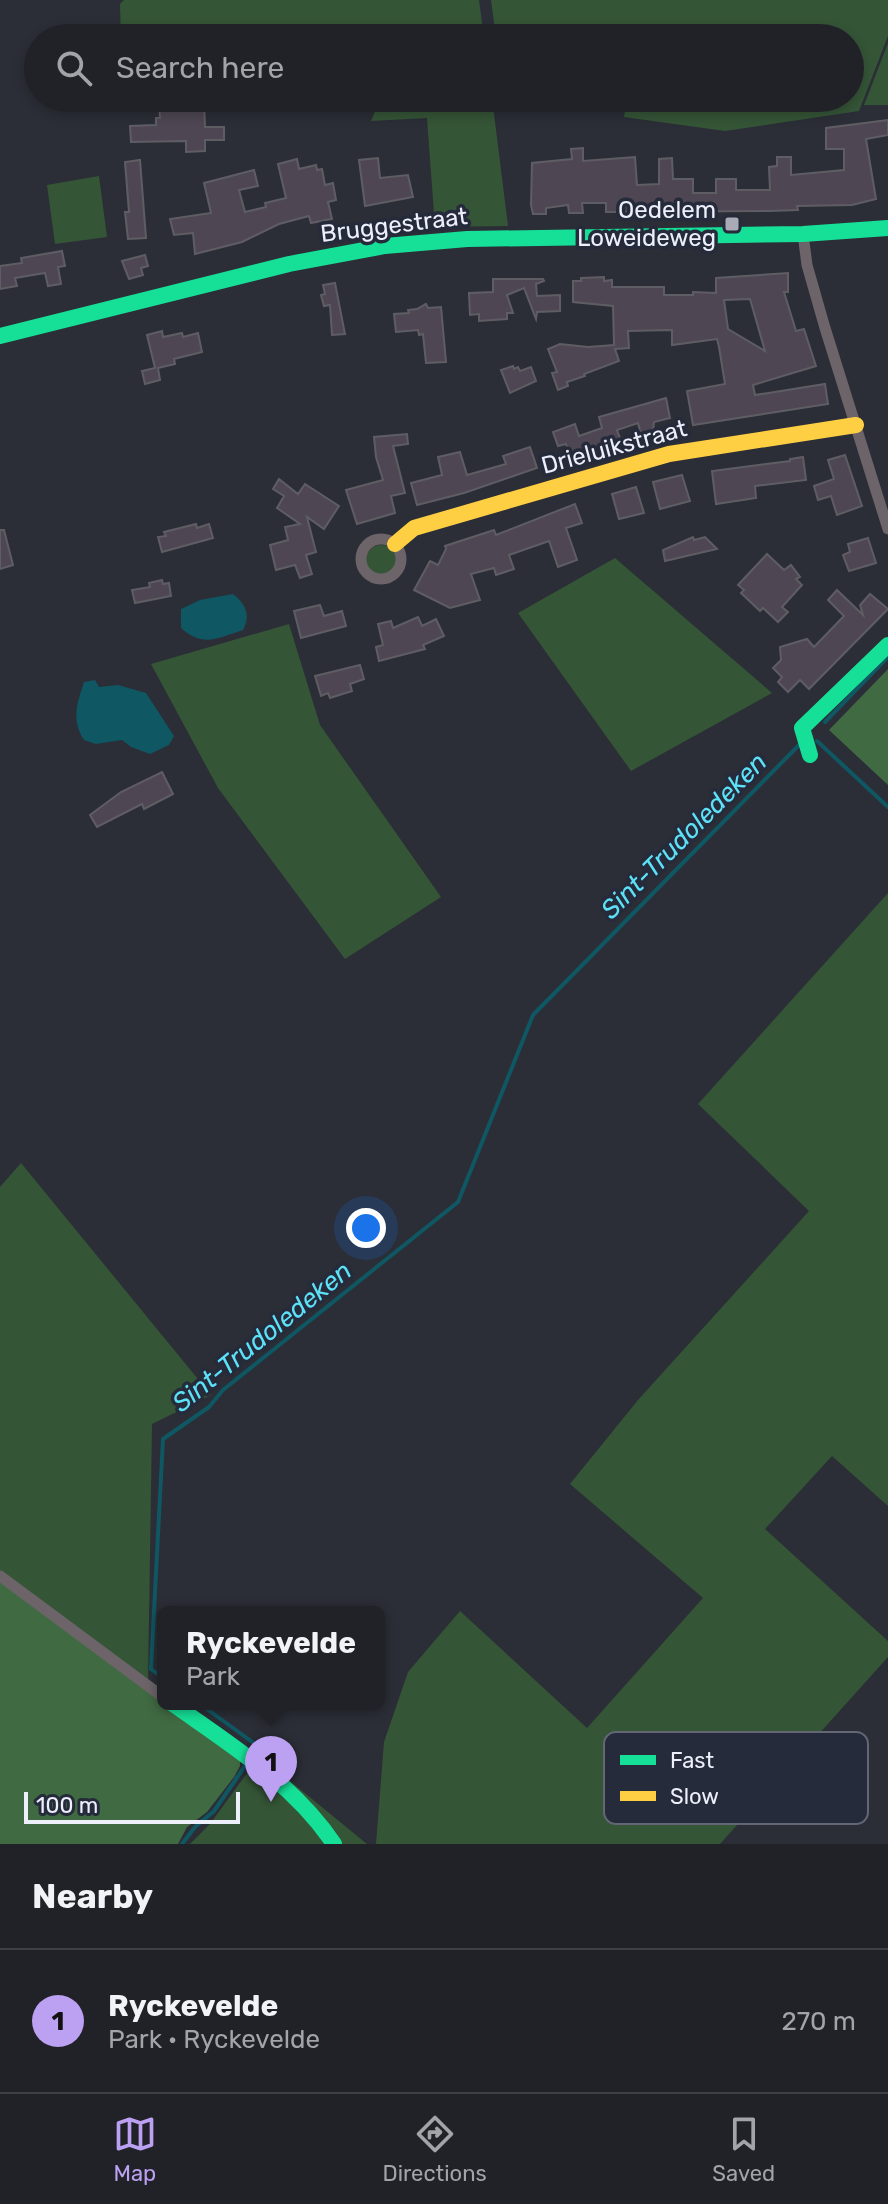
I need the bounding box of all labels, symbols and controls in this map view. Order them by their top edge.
search box [24,24,864,112]
icon: search [52,46,96,90]
text: Search here [116,50,284,86]
place label: Oedelem Loweideweg [577,196,716,252]
street label: Bruggestraat [319,202,469,248]
marker: Oedelem Loweideweg [723,215,741,233]
street label: Drieluikstraat [538,414,690,480]
water label: Sint-Trudoledeken [595,747,773,925]
your location [346,1208,386,1248]
water label: Sint-Trudoledeken [166,1255,358,1419]
popup [157,1606,385,1710]
text: Ryckevelde [186,1625,356,1661]
text: Park [186,1661,240,1692]
legend [604,1732,868,1824]
pin: 1 [245,1736,297,1802]
text: Fast [670,1747,715,1774]
text: Slow [670,1783,719,1810]
scale bar [24,1788,240,1824]
text: 100 m [36,1792,98,1819]
text: Nearby [32,1876,153,1917]
text: Ryckevelde [108,1988,278,2024]
text: 1 [52,2006,64,2037]
text: 270 m [781,2006,856,2037]
text: Park · Ryckevelde [108,2024,320,2055]
tab: Map [113,2112,157,2187]
tab: Directions [382,2112,487,2187]
tab: Saved [712,2112,775,2187]

